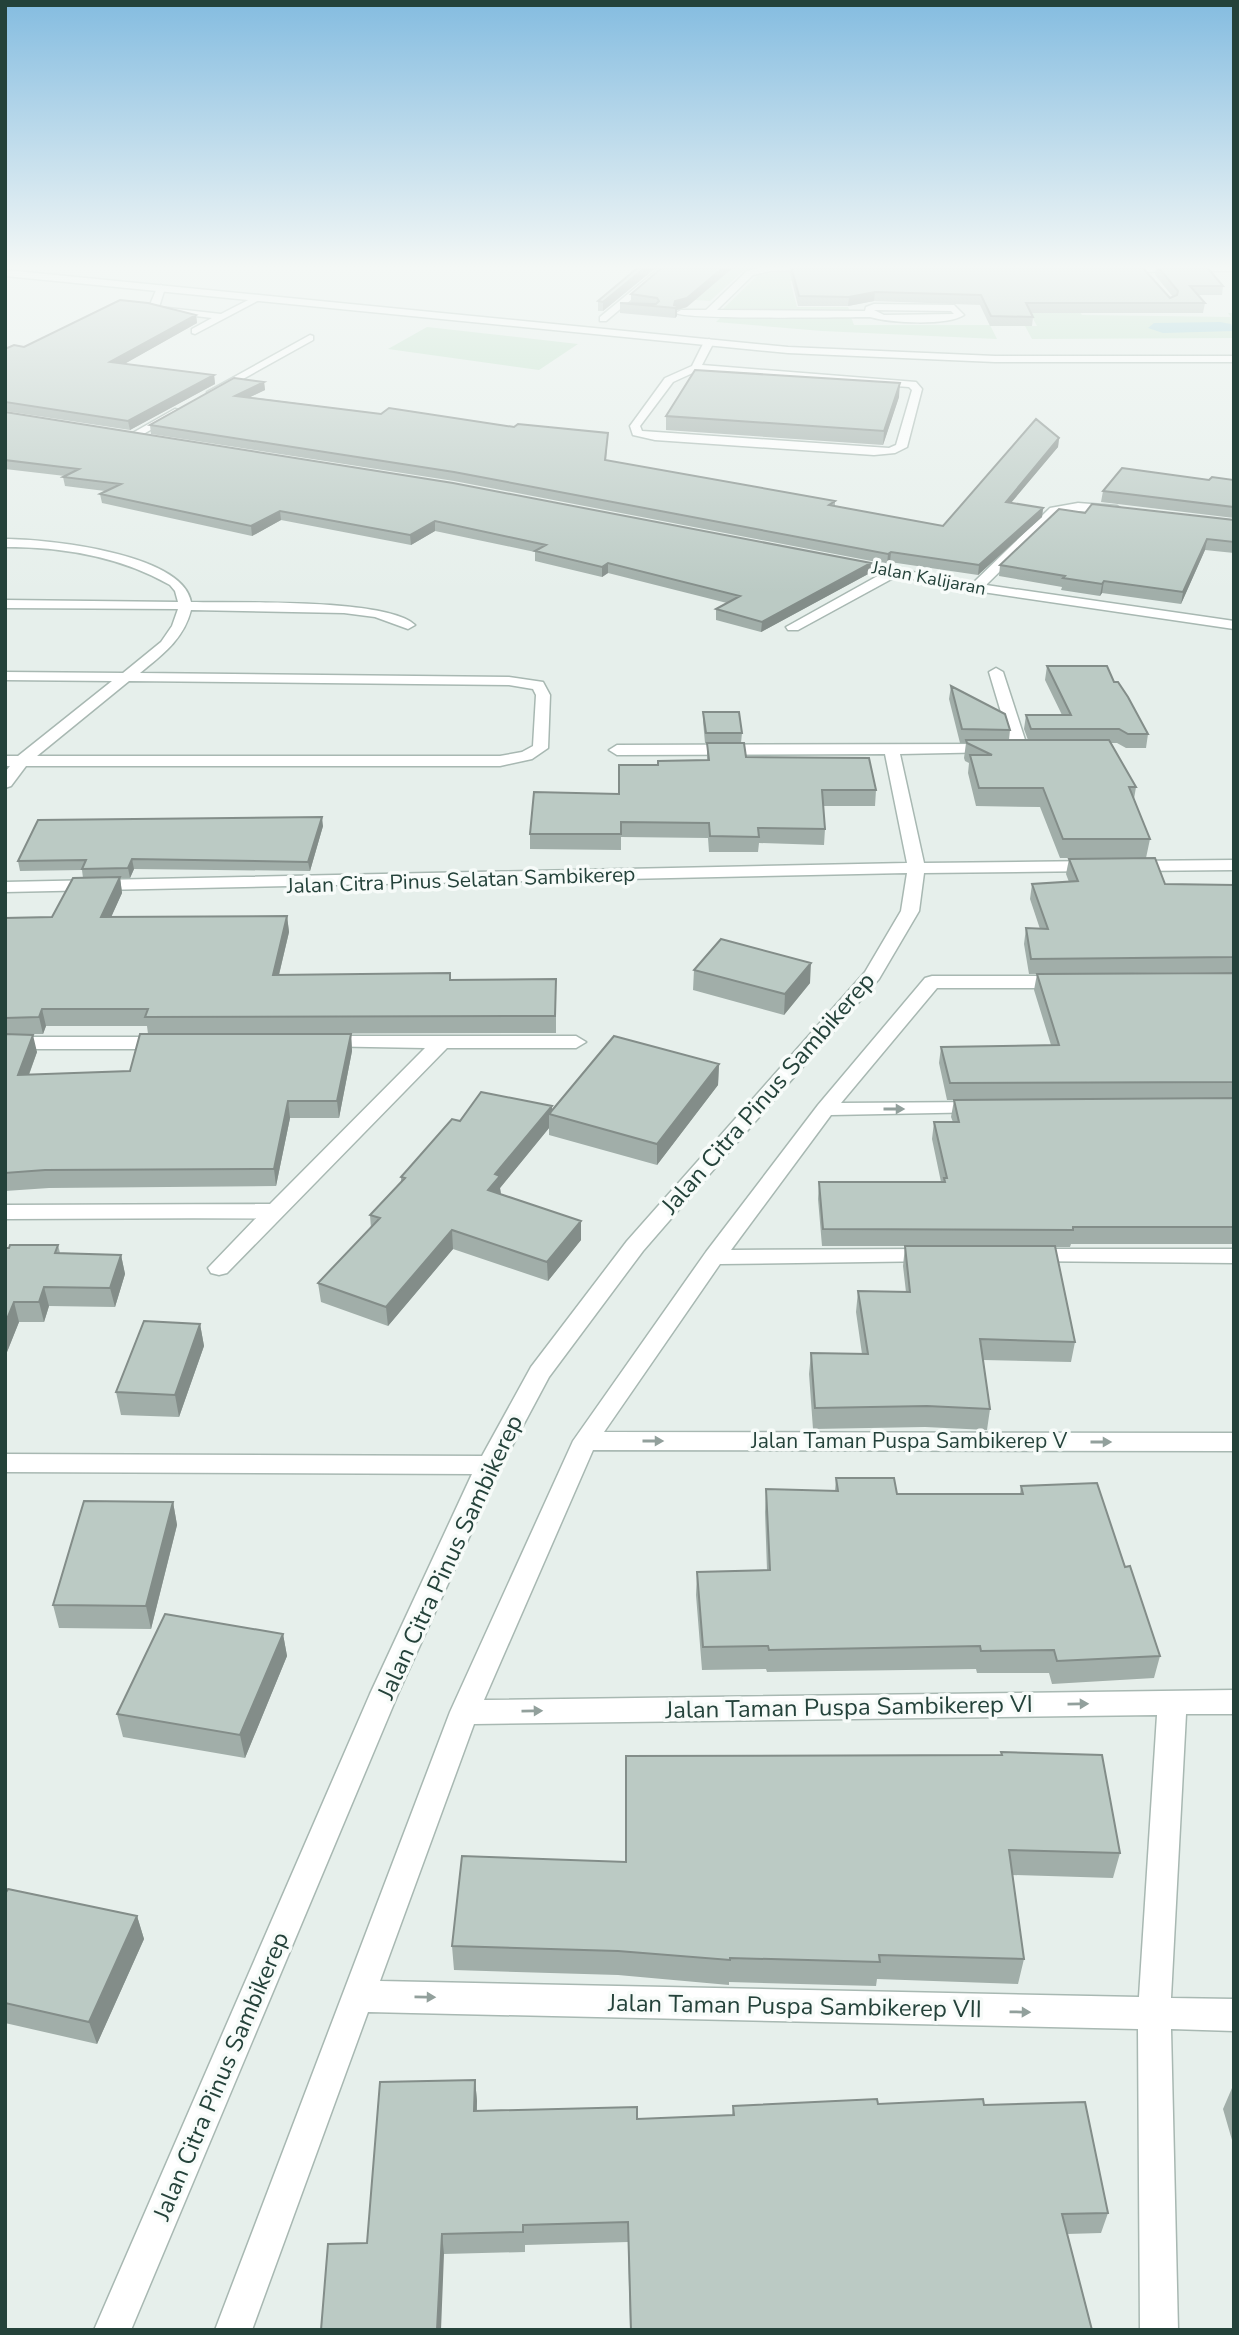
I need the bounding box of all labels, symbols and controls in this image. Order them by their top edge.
street label: Jalan Kalijaran [869,555,988,601]
street label: Jalan Citra Pinus Selatan Sambikerep [285,860,636,900]
street label: Jalan Citra Pinus Sambikerep [653,965,882,1221]
one-way arrow [883,1103,905,1115]
street label: Jalan Citra Pinus Sambikerep [369,1410,530,1705]
street label: Jalan Taman Puspa Sambikerep V [750,1427,1068,1455]
one-way arrow [642,1435,664,1447]
one-way arrow [1090,1436,1112,1448]
street label: Jalan Taman Puspa Sambikerep VI [664,1688,1033,1726]
one-way arrow [1068,1698,1090,1710]
one-way arrow [522,1705,544,1717]
street label: Jalan Citra Pinus Sambikerep [145,1927,296,2226]
street label: Jalan Taman Puspa Sambikerep VII [607,1987,982,2025]
one-way arrow [415,1992,437,2003]
one-way arrow [1009,2006,1031,2017]

